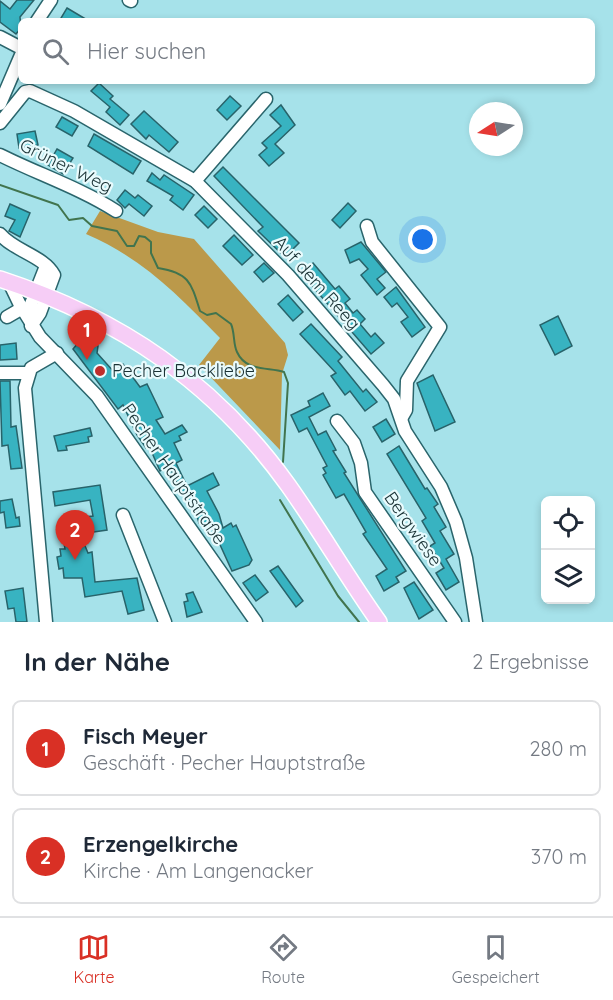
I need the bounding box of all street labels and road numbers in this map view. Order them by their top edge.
street label: Grüner Weg [16,133,116,198]
street label: Auf dem Reeg [269,231,366,335]
street label: Pecher Hauptstraße [117,399,232,549]
street label: Bergwiese [379,487,447,571]

